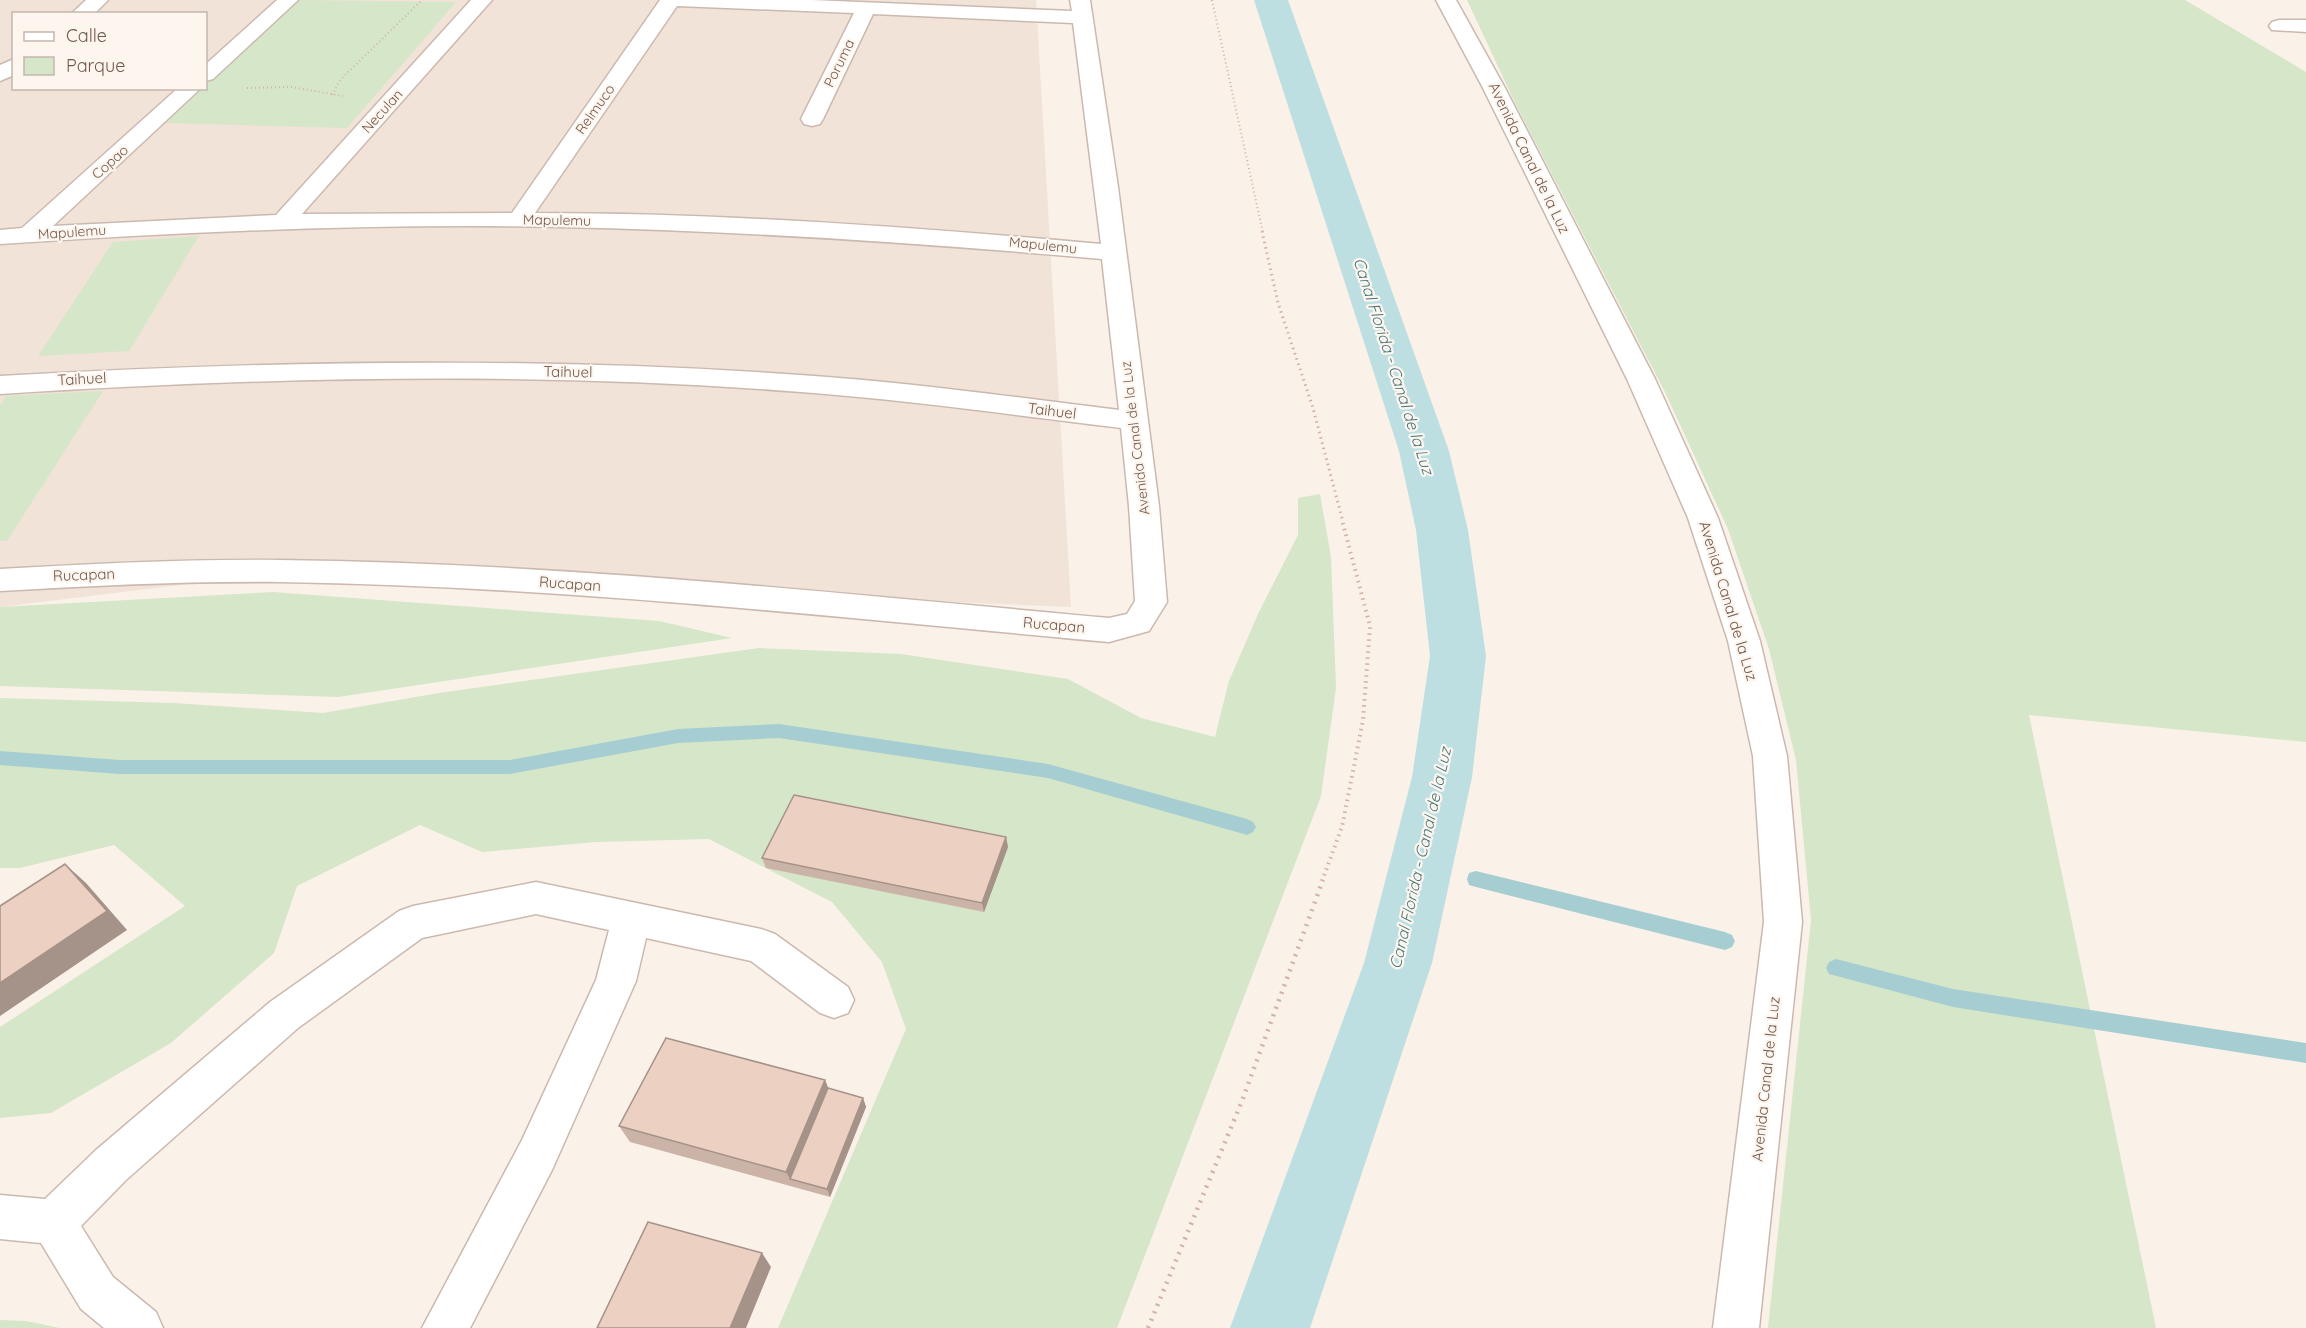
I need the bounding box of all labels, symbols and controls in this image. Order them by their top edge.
legend [12,12,207,90]
text: Calle [66,24,107,47]
street label: Poruma [820,36,858,90]
text: Parque [66,54,125,77]
street label: Avenida Canal de la Luz [1485,79,1574,237]
street label: Relmuco [571,81,619,137]
street label: Neculan [358,85,406,137]
street label: Copao [88,141,132,183]
street label: Mapulemu [523,210,591,230]
street label: Mapulemu [37,221,107,243]
street label: Mapulemu [1008,232,1078,258]
water label: Canal Florida - Canal de la Luz [1349,255,1439,478]
street label: Avenida Canal de la Luz [1117,360,1153,516]
street label: Taihuel [543,362,593,381]
street label: Taihuel [57,368,107,389]
street label: Taihuel [1027,398,1077,423]
street label: Avenida Canal de la Luz [1695,519,1762,683]
street label: Rucapan [53,564,115,585]
street label: Rucapan [538,572,602,595]
street label: Rucapan [1022,612,1086,637]
water label: Canal Florida - Canal de la Luz [1385,744,1456,971]
street label: Avenida Canal de la Luz [1747,995,1784,1162]

